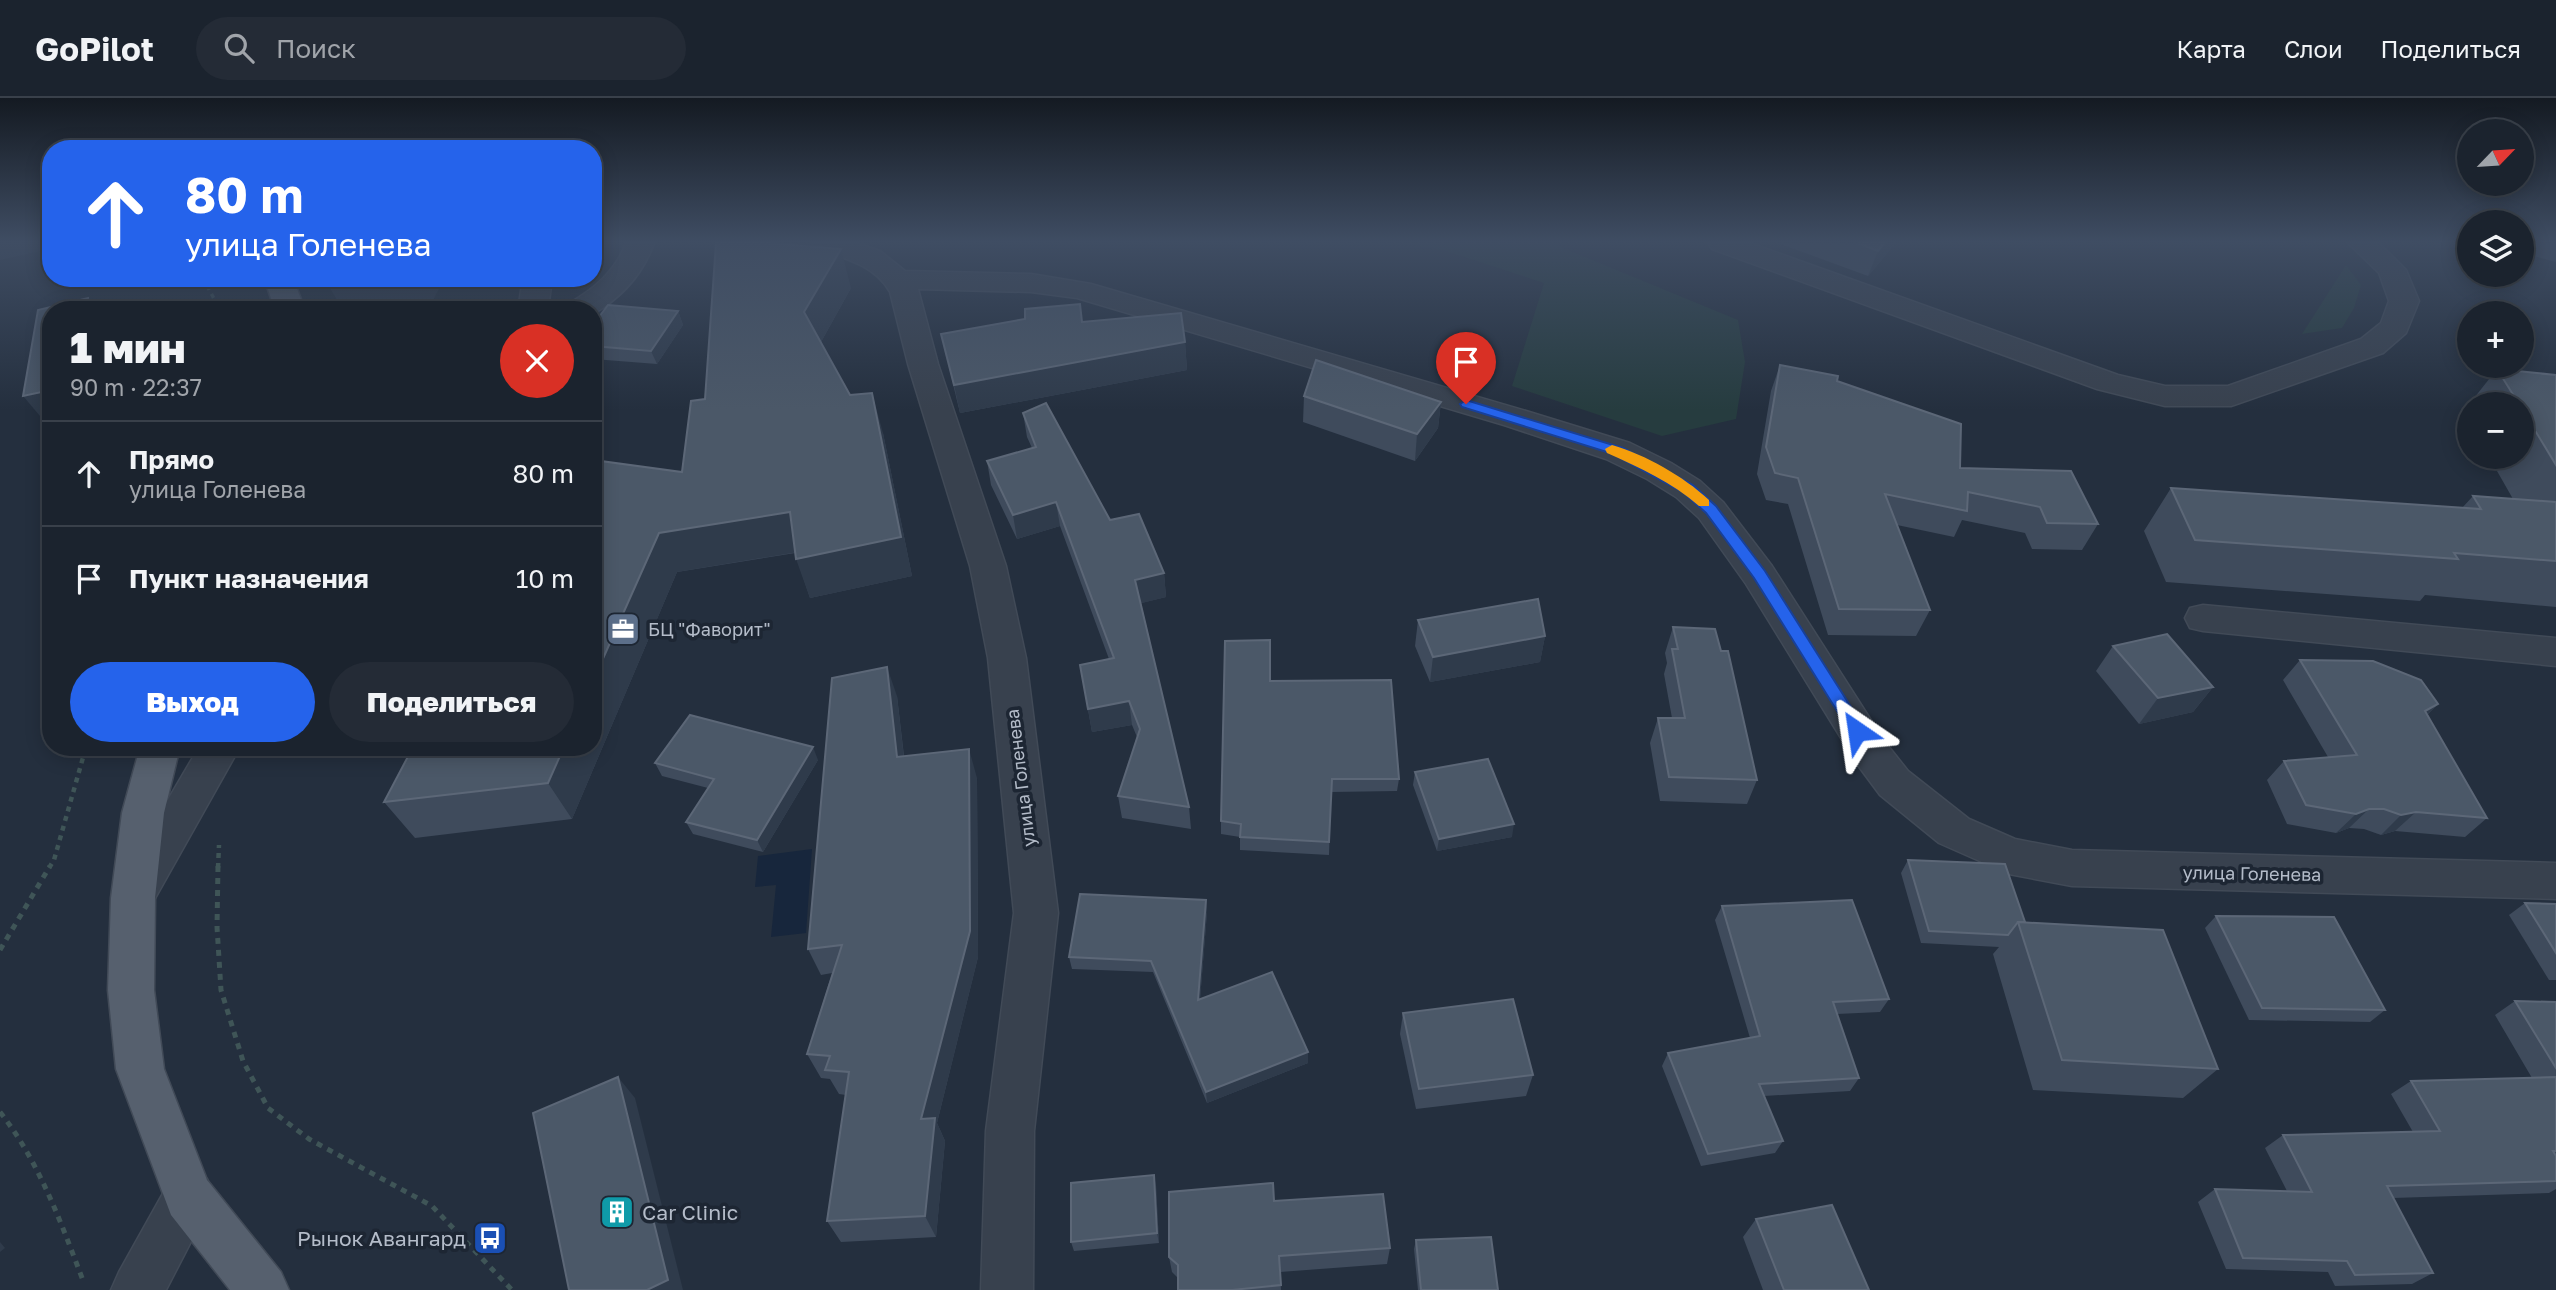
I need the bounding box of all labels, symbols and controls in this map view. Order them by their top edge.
search box [196,17,686,80]
text: GoPilot [35,29,154,68]
icon: search [220,29,258,67]
text: Поиск [276,33,356,64]
text: Карта [2176,34,2246,63]
text: Слои [2284,34,2343,63]
text: Поделиться [2381,34,2521,63]
north arrow [2457,119,2534,196]
map controls [2457,119,2534,469]
text: 80 m [185,165,303,224]
icon: ahead [70,168,161,259]
button: layers [2457,210,2534,287]
text: улица Голенева [185,225,432,263]
button: + [2457,301,2534,378]
text: 1 мин [70,322,186,372]
button: close [500,324,574,398]
pin [1436,332,1496,404]
icon: arrive [1447,343,1485,381]
text: 90 m · 22:37 [70,373,202,401]
button: − [2457,392,2534,469]
text: Прямо [129,444,214,475]
icon: ahead [70,455,108,493]
text: 80 m [513,458,574,489]
text: улица Голенева [129,475,306,503]
icon: arrive [70,560,108,598]
text: Пункт назначения [129,563,369,594]
text: 10 m [516,563,574,594]
office icon: БЦ "Фаворит" [604,610,642,648]
place label: БЦ "Фаворит" [648,618,771,640]
button: Выход [70,662,315,742]
button: Поделиться [329,662,574,742]
position arrow [1820,694,1894,768]
street label: улица Голенева [1001,708,1039,848]
street label: улица Голенева [2182,861,2322,885]
building icon: Car Clinic [598,1193,636,1231]
place label: Car Clinic [642,1199,738,1225]
bus stop icon: Рынок Авангард [471,1219,509,1257]
place label: Рынок Авангард [297,1225,466,1251]

